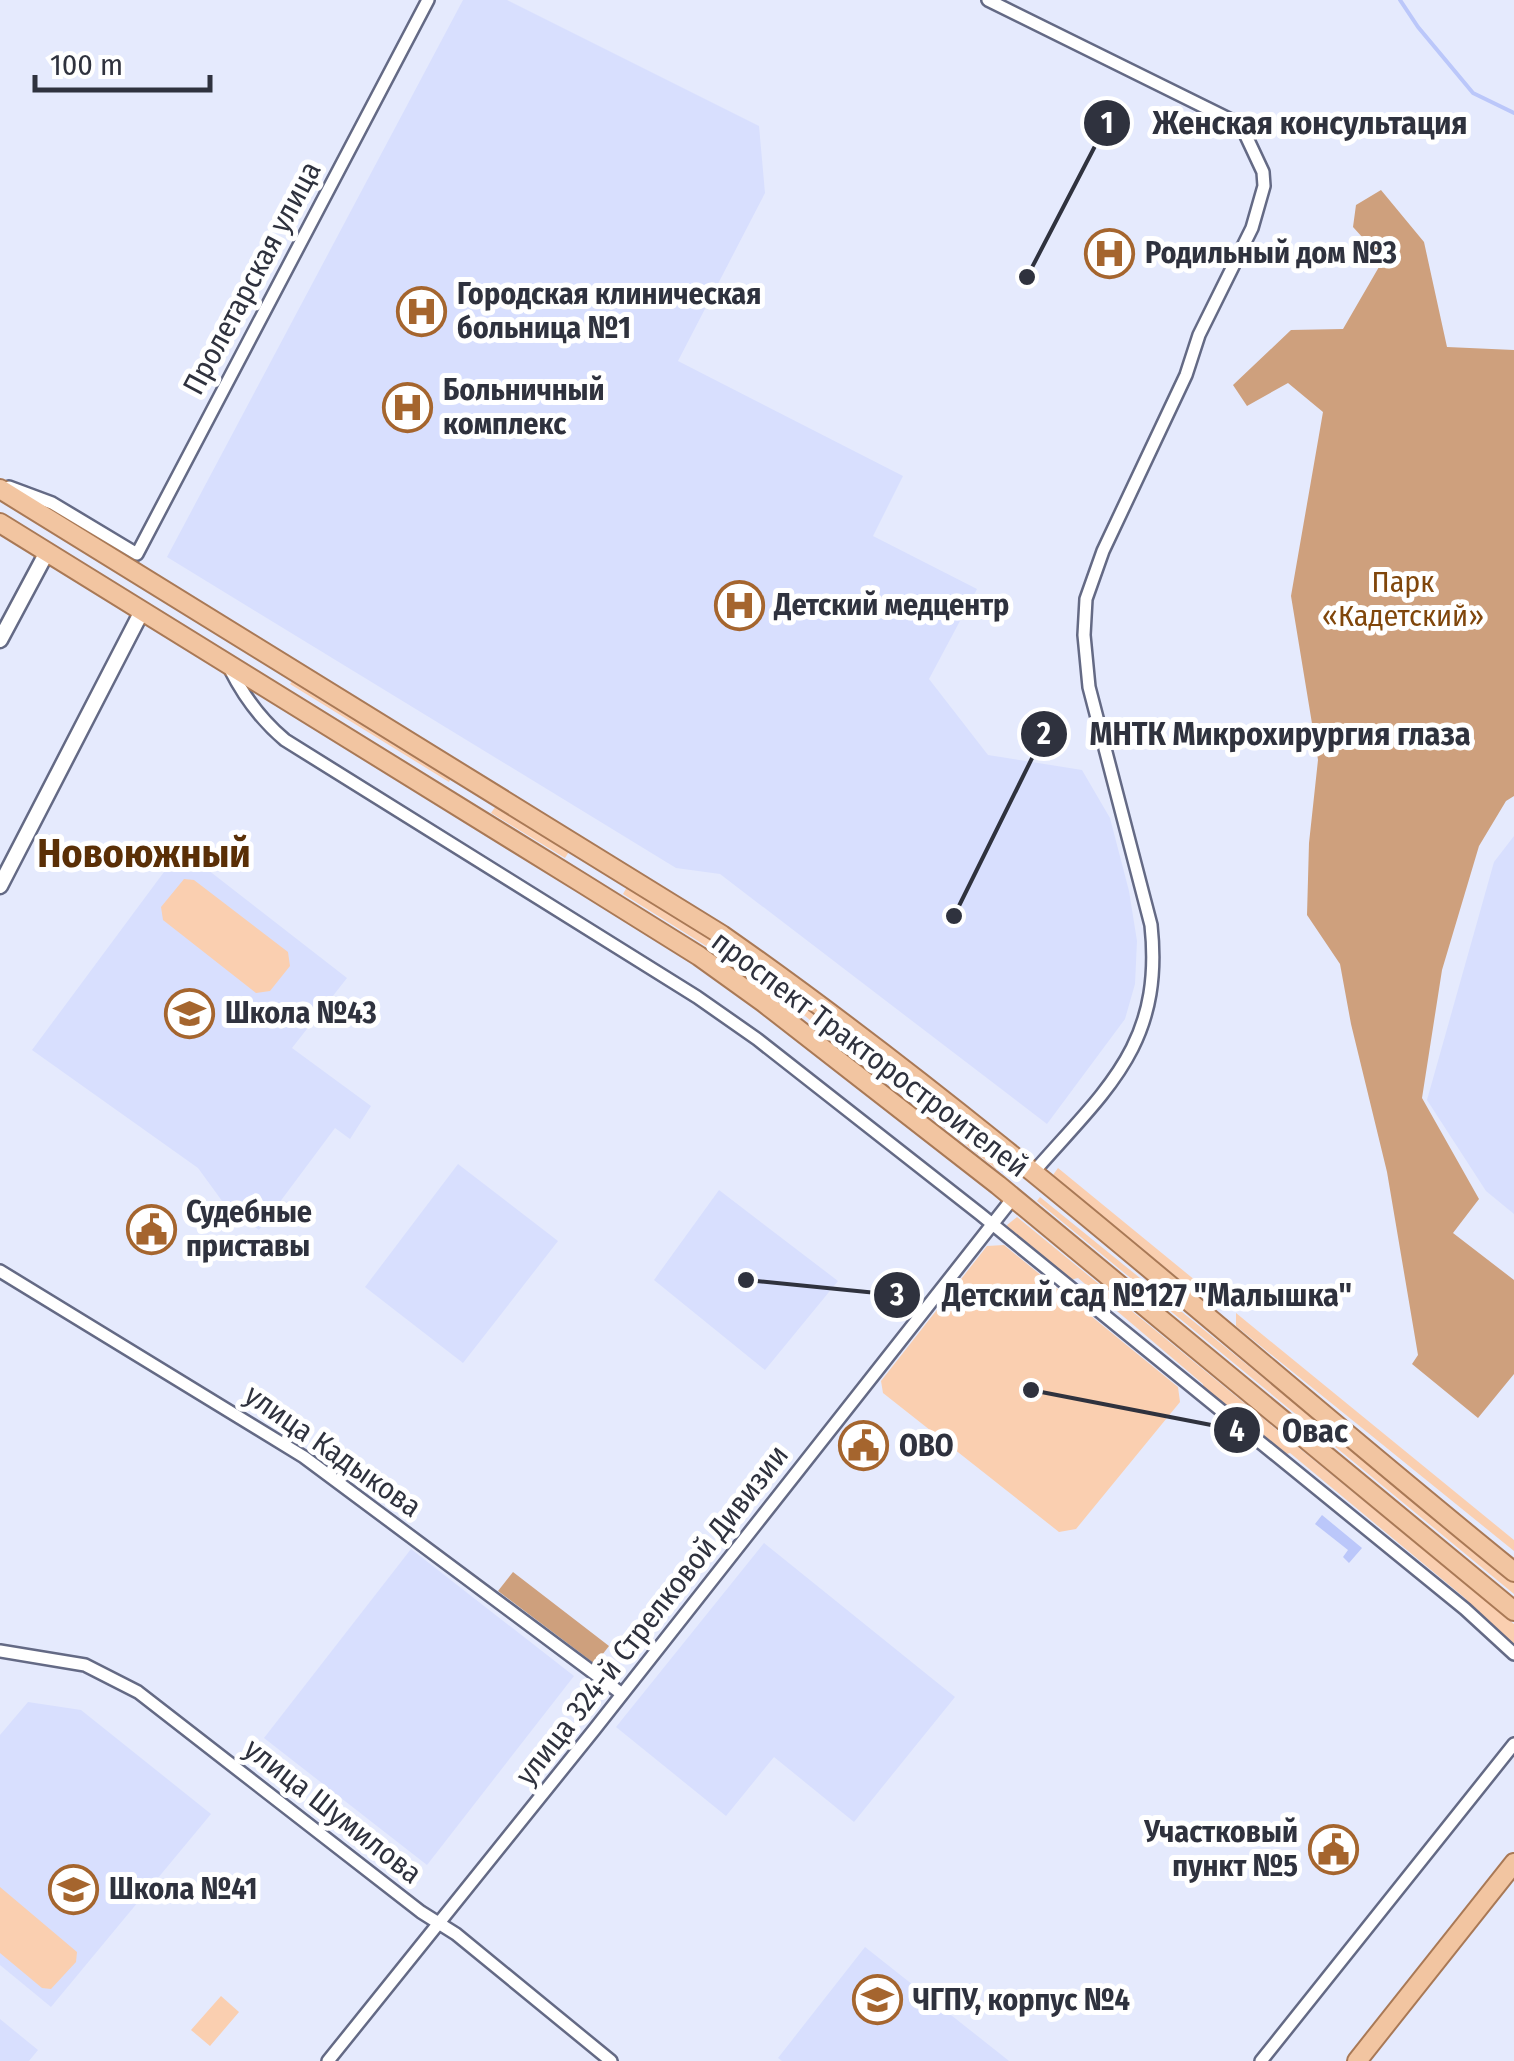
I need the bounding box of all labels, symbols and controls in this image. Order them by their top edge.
scale bar [35,30,210,92]
text: 100 m [50,47,123,83]
callout: Женская консультация [1082,92,1487,154]
text: Женская консультация [1151,104,1468,142]
text: 1 [1101,105,1113,141]
street label: Пролетарская улица [175,155,329,401]
hospital icon: Родильный дом №3 [1084,227,1136,279]
place label: Родильный дом №3 [1145,235,1397,271]
place label: Городская клиническая больница №1 [457,276,761,346]
hospital icon: Городская клиническая больница №1 [396,285,448,337]
place label: Больничный комплекс [443,372,605,442]
hospital icon: Больничный комплекс [382,381,434,433]
park label: Парк «Кадетский» [1322,564,1484,634]
hospital icon: Детский медцентр [713,579,765,631]
place label: Детский медцентр [773,587,1009,623]
callout: МНТК Микрохирургия глаза [1019,703,1491,765]
text: МНТК Микрохирургия глаза [1089,715,1471,753]
text: 2 [1036,716,1051,752]
district label: Новоюжный [37,830,251,878]
street label: проспект Тракторостроителей [705,923,1035,1185]
school or university icon: Школа №43 [164,987,216,1039]
place label: Школа №43 [225,995,377,1031]
place label: Судебные приставы [186,1194,312,1264]
public building icon: Судебные приставы [125,1203,177,1255]
callout: Детский сад №127 "Малышка" [872,1264,1372,1326]
text: Детский сад №127 "Малышка" [941,1276,1352,1314]
text: 3 [889,1277,904,1313]
street label: улица Кадыкова [238,1377,428,1525]
callout: Овас [1212,1399,1368,1461]
text: Овас [1282,1412,1348,1450]
text: 4 [1229,1413,1245,1449]
public building icon: ОВО [838,1420,890,1472]
place label: ОВО [899,1428,954,1464]
street label: улица 324-й Стрелковой Дивизии [508,1438,796,1792]
street label: улица Шумилова [237,1731,429,1891]
place label: Участковый пункт №5 [1143,1814,1298,1884]
public building icon: Участковый пункт №5 [1307,1823,1359,1875]
school or university icon: Школа №41 [48,1863,100,1915]
place label: Школа №41 [109,1871,257,1907]
school or university icon: ЧГПУ, корпус №4 [852,1974,904,2026]
place label: ЧГПУ, корпус №4 [913,1982,1130,2018]

